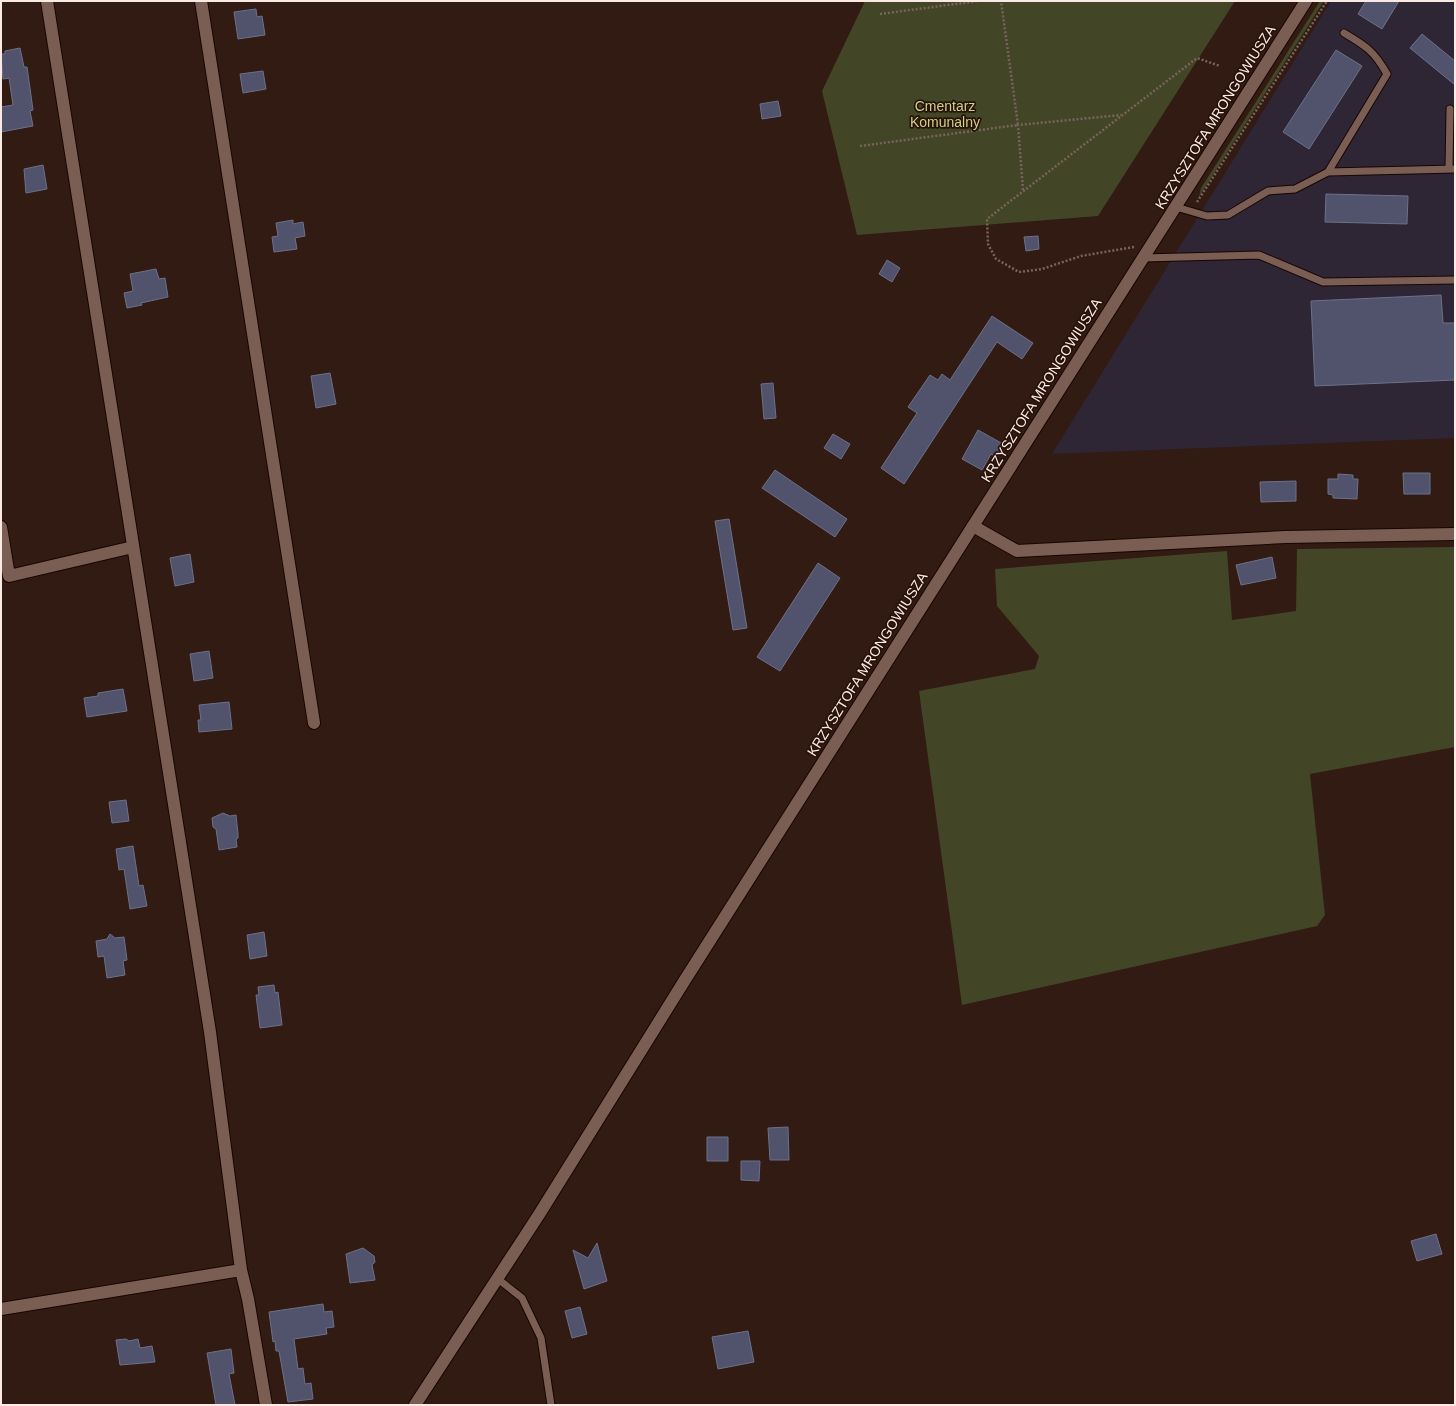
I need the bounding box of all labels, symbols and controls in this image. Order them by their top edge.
street label: KRZYSZTOFA MRONGOWIUSZA [1152,22,1279,212]
park label: Cmentarz Komunalny [910,98,980,130]
street label: KRZYSZTOFA MRONGOWIUSZA [978,295,1105,485]
street label: KRZYSZTOFA MRONGOWIUSZA [804,569,931,759]

